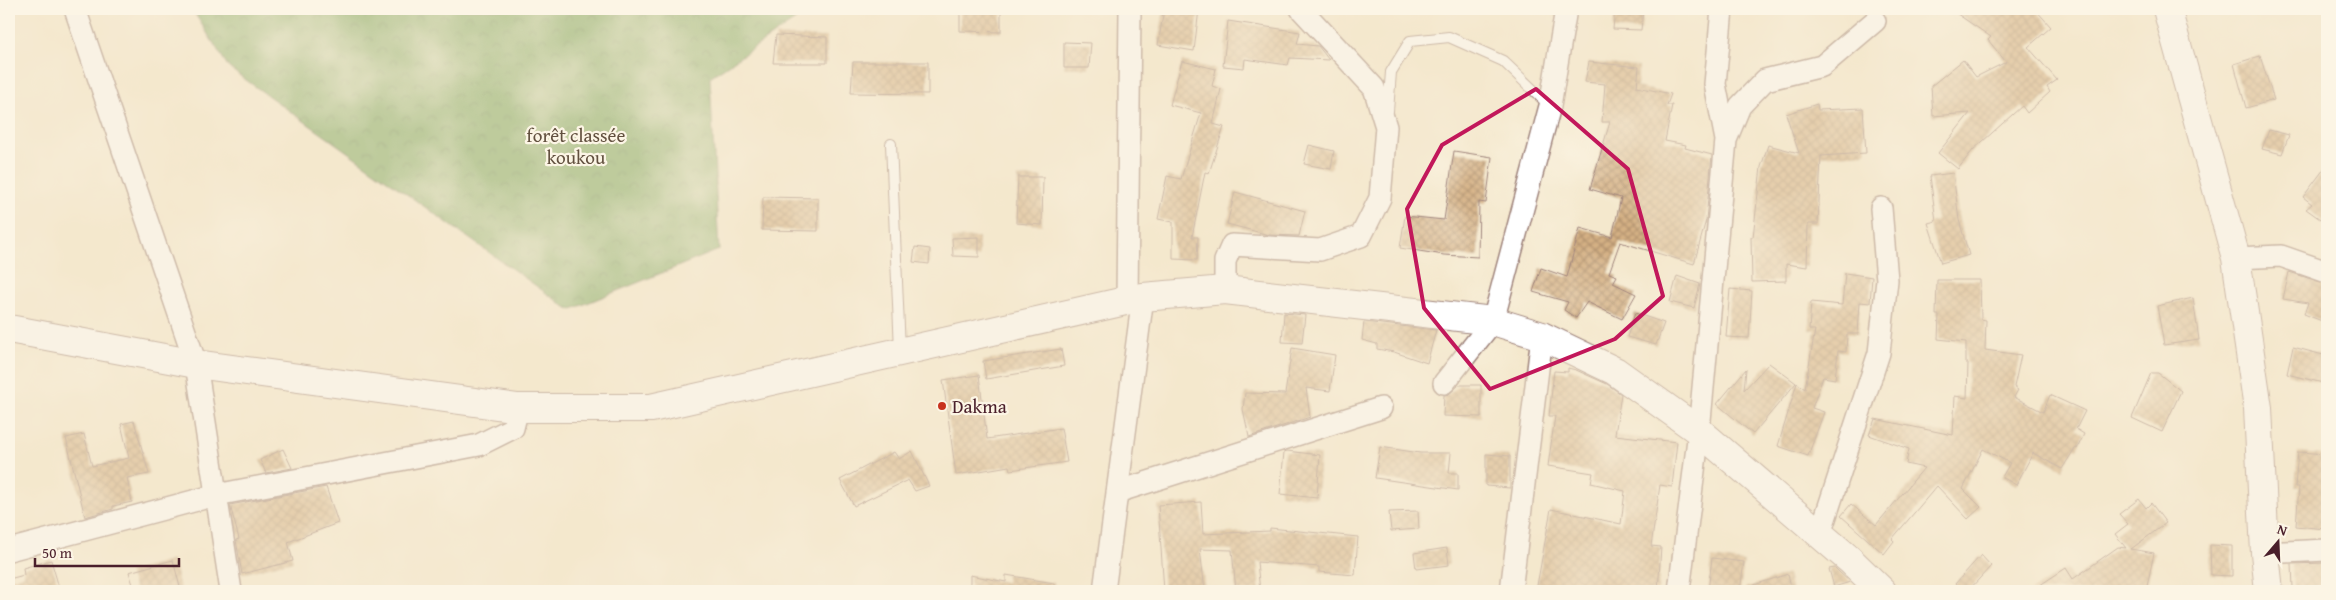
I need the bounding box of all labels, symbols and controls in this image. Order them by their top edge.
park label: forêt classée koukou [527,121,625,171]
place label: Dakma [952,392,1007,420]
marker: Dakma [936,400,948,412]
north arrow [2254,518,2304,568]
text: N [2275,519,2291,541]
scale bar [35,535,179,567]
text: 50 m [42,542,73,563]

